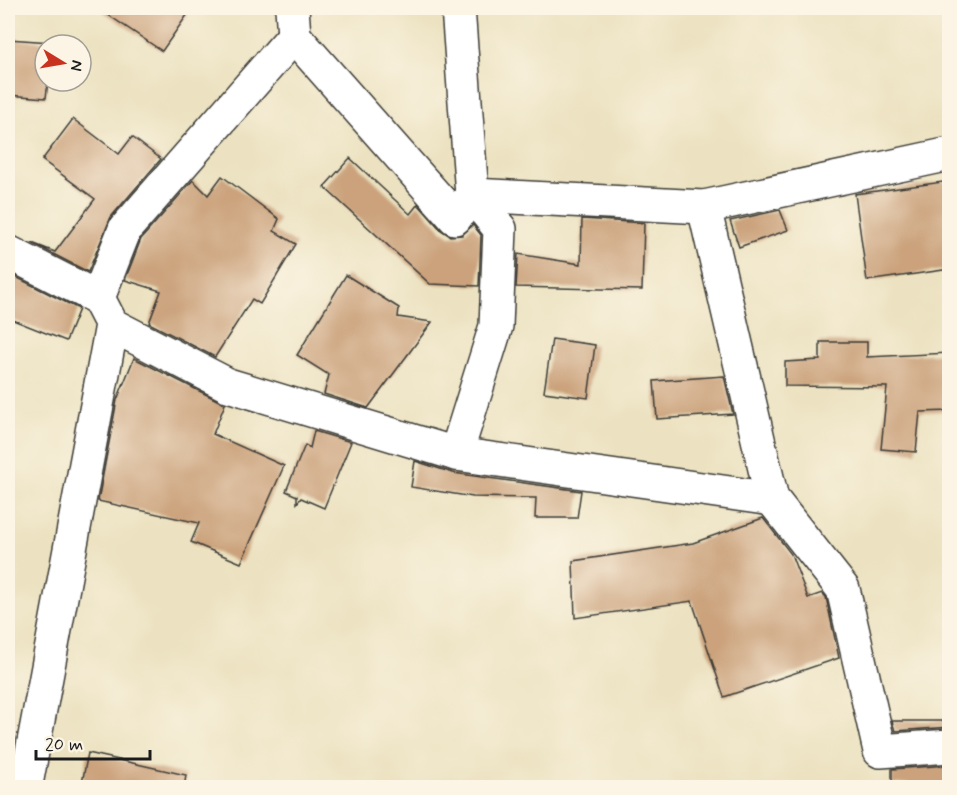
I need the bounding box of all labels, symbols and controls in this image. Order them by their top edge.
north arrow [33,33,93,93]
text: N [65,58,88,73]
scale bar [36,723,150,761]
text: 20 m [45,733,83,757]

